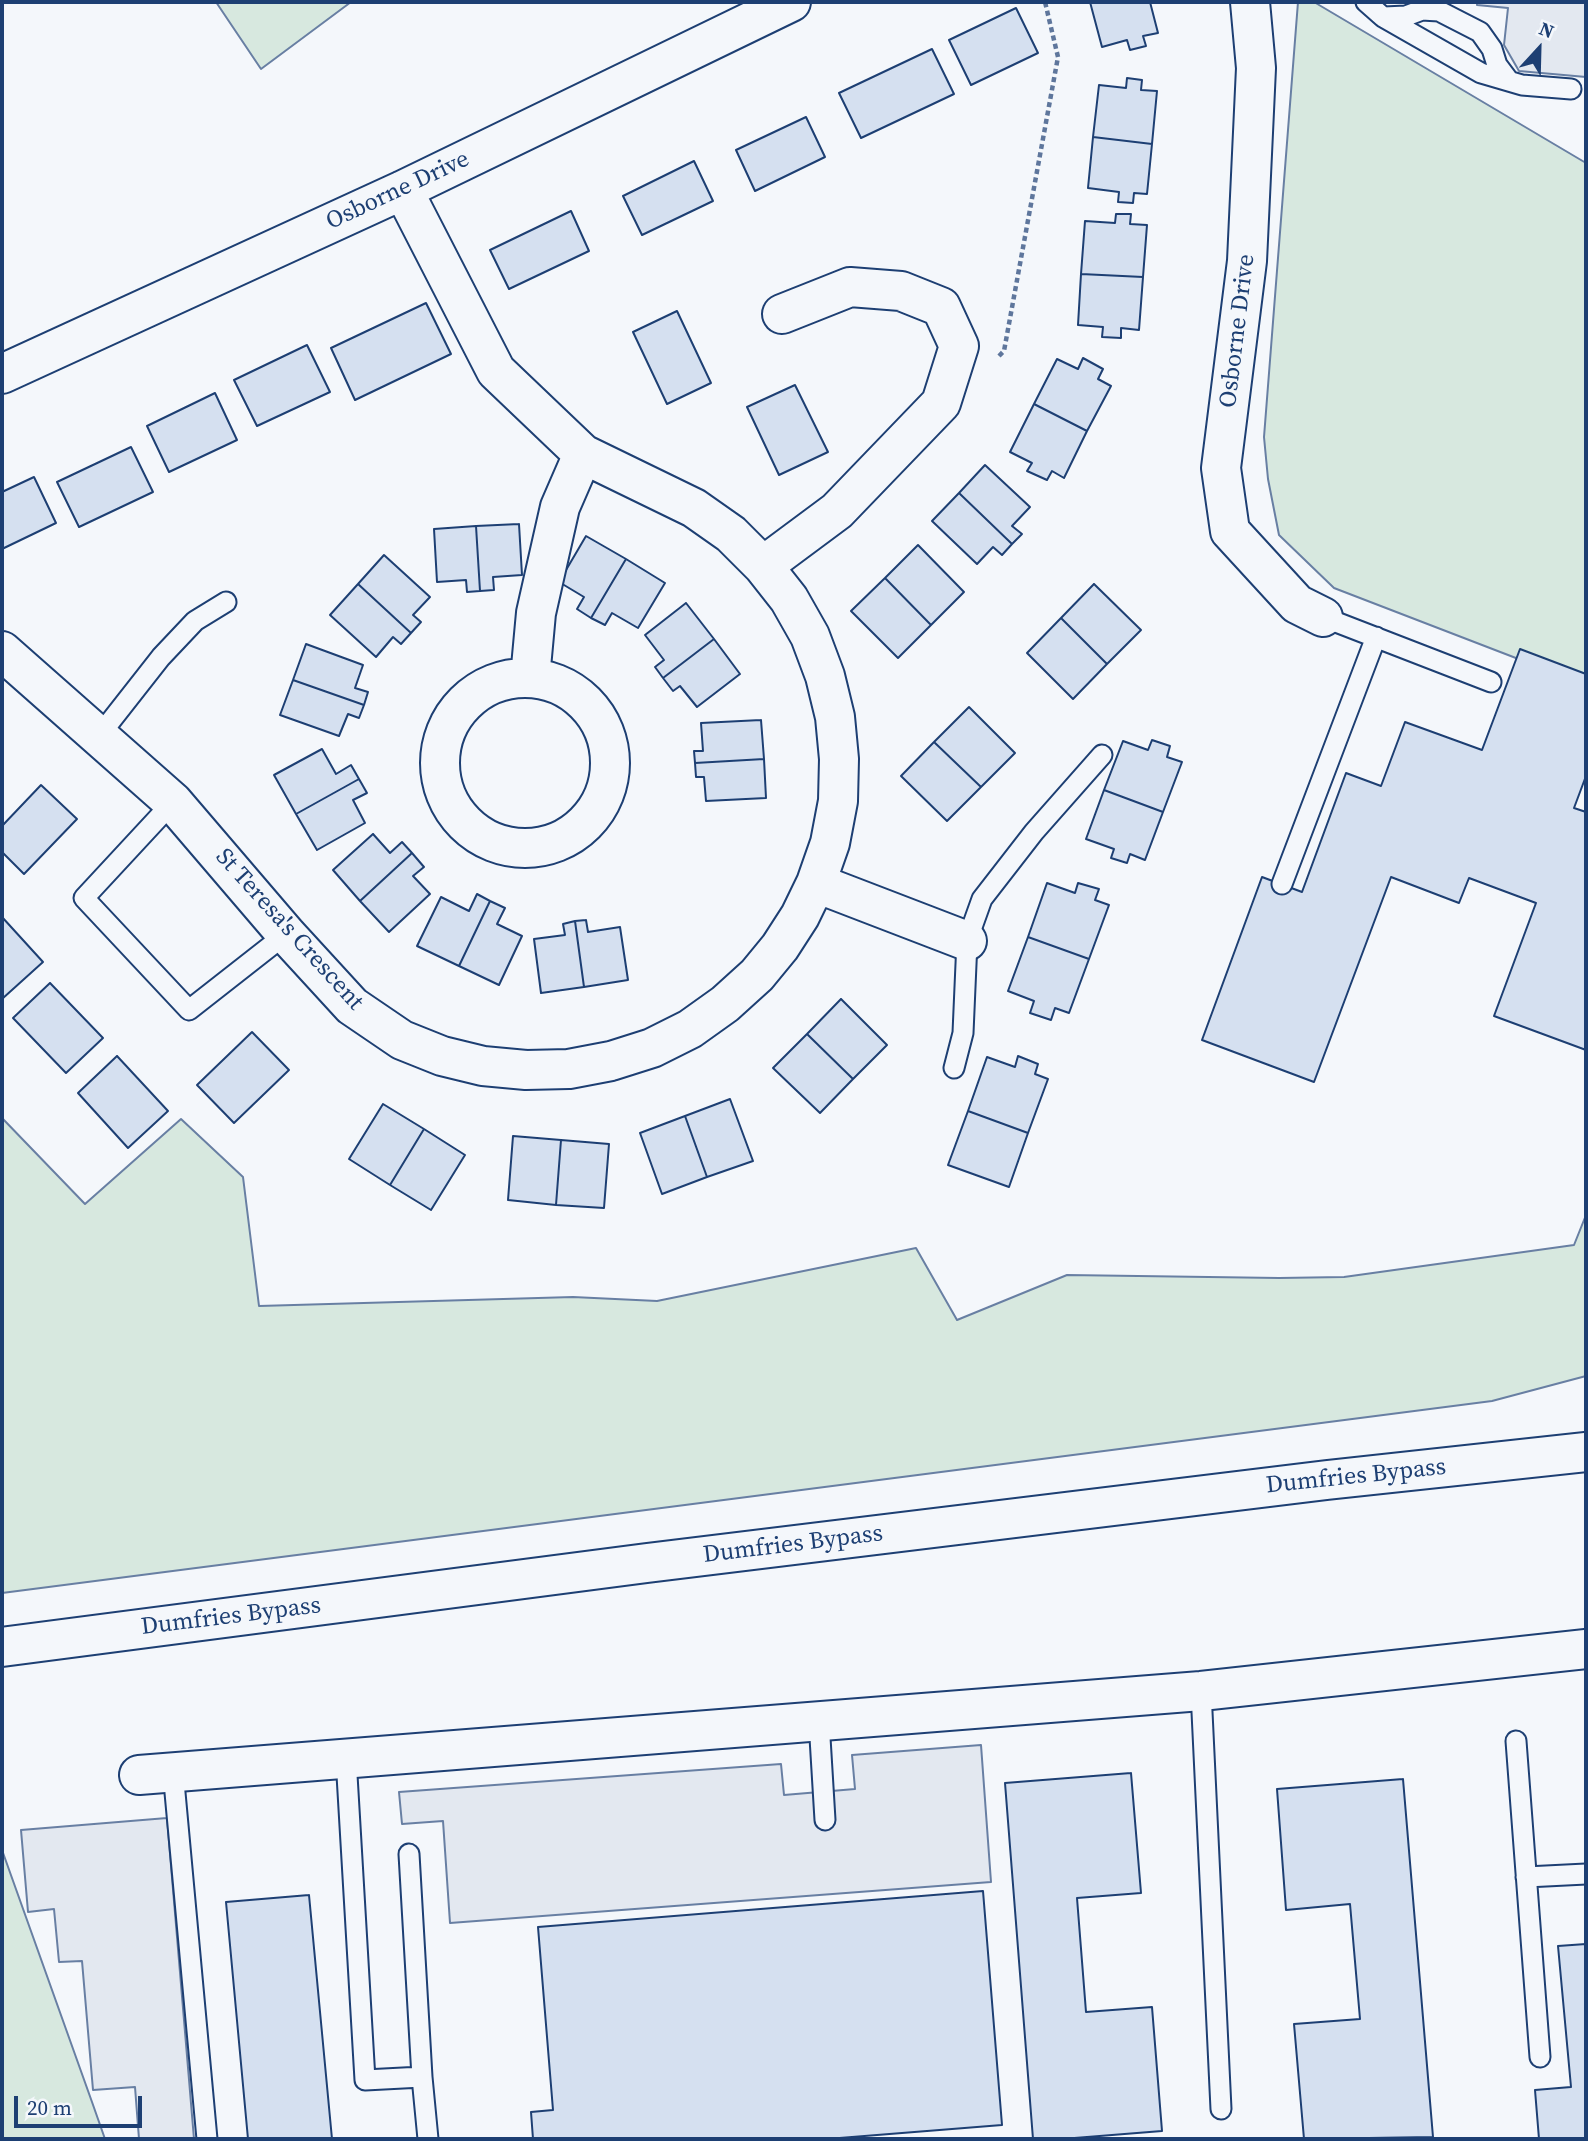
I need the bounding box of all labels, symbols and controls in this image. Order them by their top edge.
north arrow [1504,14,1574,84]
text: N [1536,15,1558,44]
street label: Osborne Drive [322,145,474,237]
street label: Osborne Drive [1214,253,1262,409]
street label: St Teresa's Crescent [209,843,369,1017]
street label: Dumfries Bypass [1265,1453,1447,1501]
street label: Dumfries Bypass [701,1520,885,1570]
street label: Dumfries Bypass [139,1592,323,1642]
scale bar [18,2082,145,2126]
text: 20 m [27,2093,72,2122]

